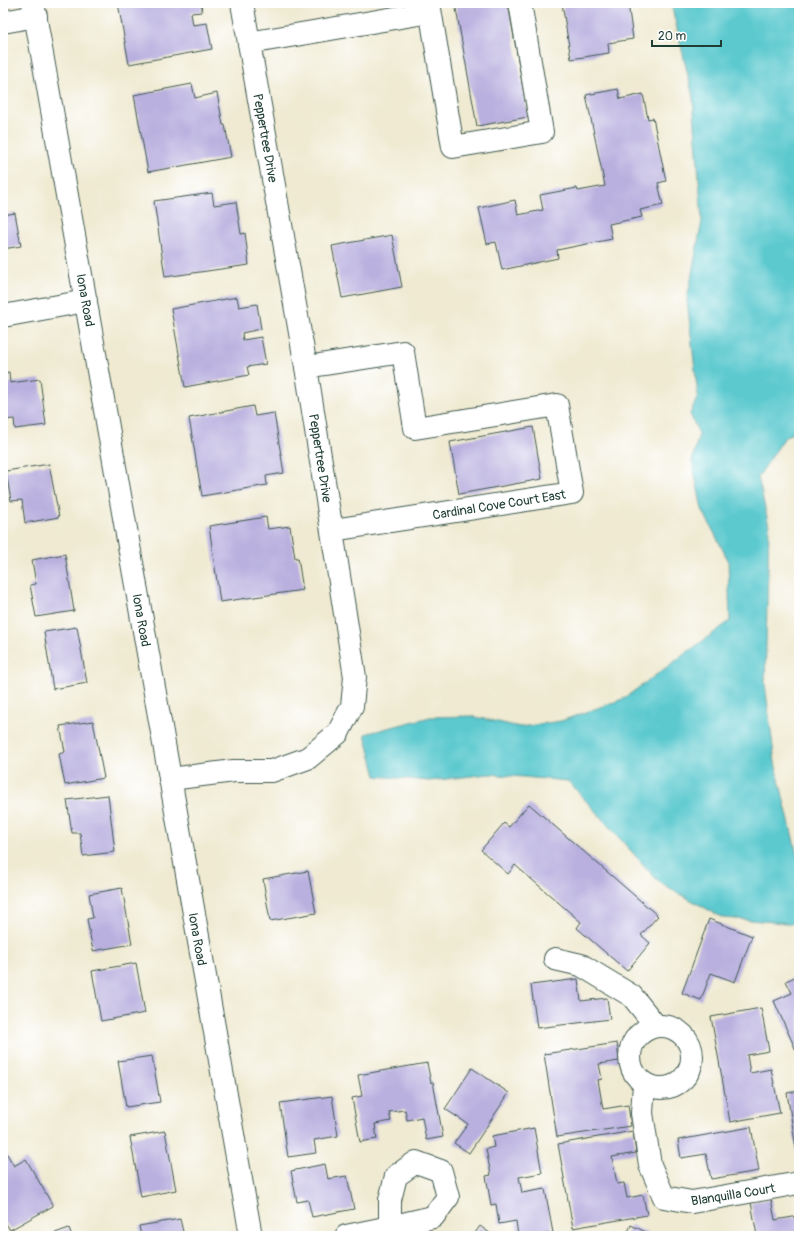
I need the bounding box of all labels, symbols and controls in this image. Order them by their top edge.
scale bar [652,22,721,48]
text: 20 m [658,29,687,44]
street label: Peppertree Drive [249,93,281,184]
street label: Iona Road [72,272,98,328]
street label: Peppertree Drive [305,412,335,504]
street label: Cardinal Cove Court East [431,486,568,523]
street label: Iona Road [128,592,154,648]
street label: Iona Road [184,911,210,967]
street label: Blanquilla Court [690,1180,777,1210]

